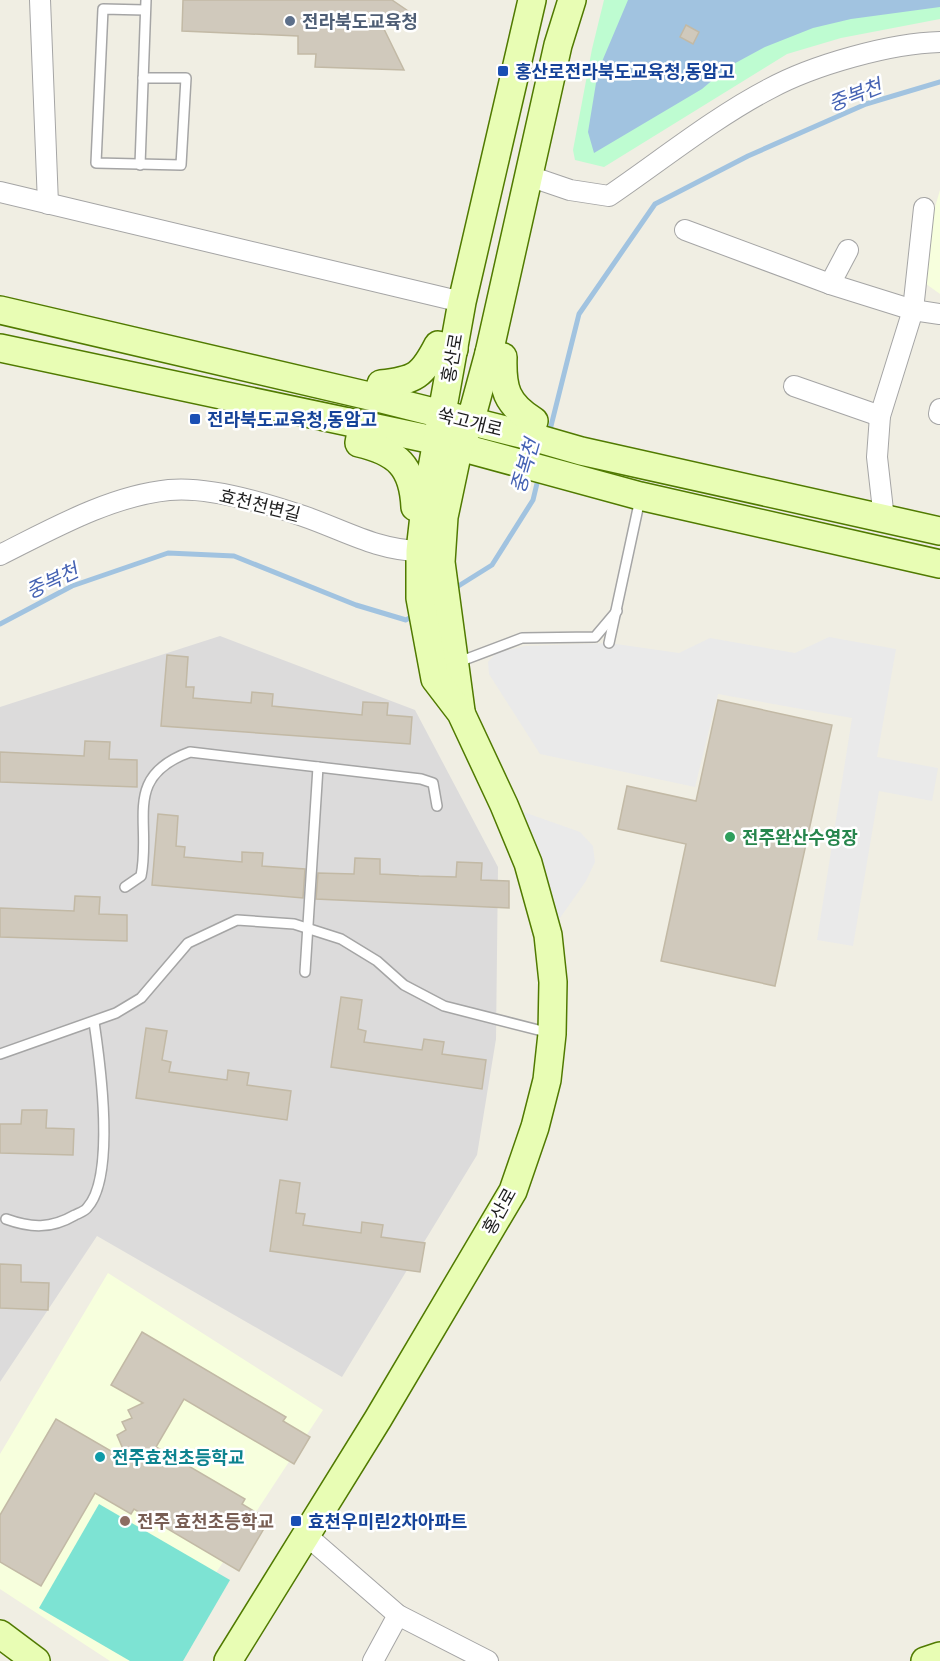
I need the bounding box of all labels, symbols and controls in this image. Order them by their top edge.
place label: 전라북도교육청 [302,11,418,32]
marker: 전라북도교육청 [283,14,297,28]
place label: 홍산로전라북도교육청,동암고 [515,61,735,82]
marker: 홍산로전라북도교육청,동암고 [496,64,510,78]
water label: 중복천 [825,73,887,116]
street label: 홍산로 [437,332,467,384]
street label: 쑥고개로 [435,404,505,440]
place label: 전라북도교육청,동암고 [207,409,377,430]
marker: 전라북도교육청,동암고 [188,412,202,426]
water label: 중복천 [506,434,545,496]
street label: 효천천변길 [217,485,303,525]
water label: 중복천 [22,557,84,604]
place label: 전주완산수영장 [742,827,858,848]
marker: 전주완산수영장 [723,830,737,844]
street label: 홍산로 [478,1184,520,1238]
place label: 전주효천초등학교 [112,1447,244,1468]
marker: 전주효천초등학교 [93,1450,107,1464]
place label: 전주 효천초등학교 [137,1511,274,1532]
place label: 효천우미린2차아파트 [308,1511,467,1532]
marker: 전주 효천초등학교 [118,1514,132,1528]
marker: 효천우미린2차아파트 [289,1514,303,1528]

